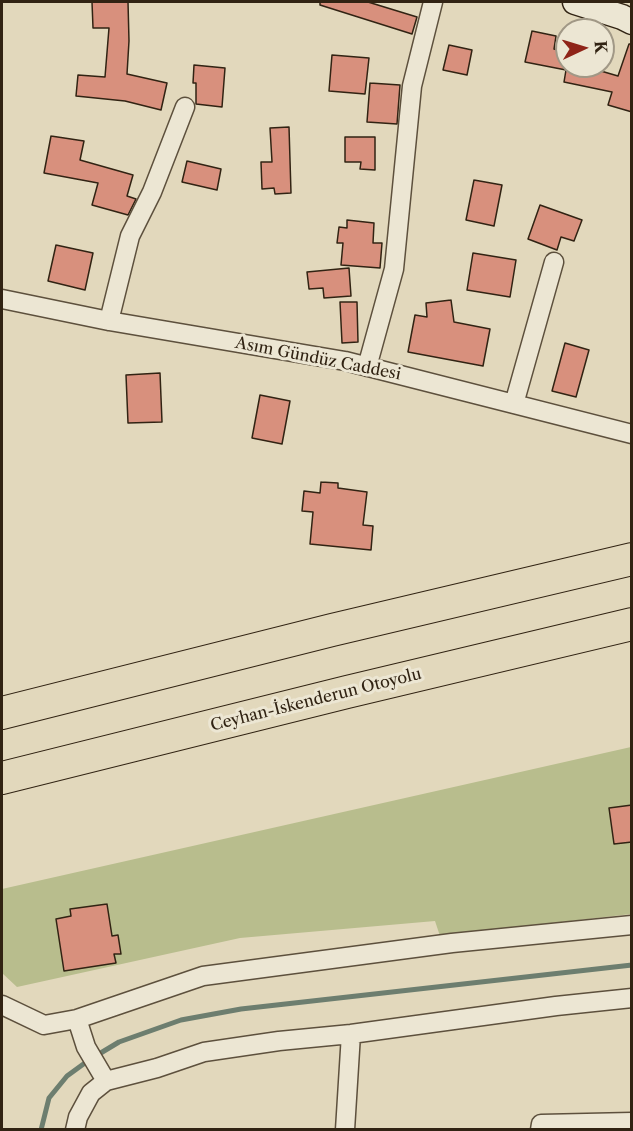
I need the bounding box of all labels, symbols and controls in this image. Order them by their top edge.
north arrow [555,18,615,78]
text: K [591,40,611,54]
street label: Asım Gündüz Caddesi [234,334,402,384]
street label: Ceyhan-İskenderun Otoyolu [209,664,423,736]

